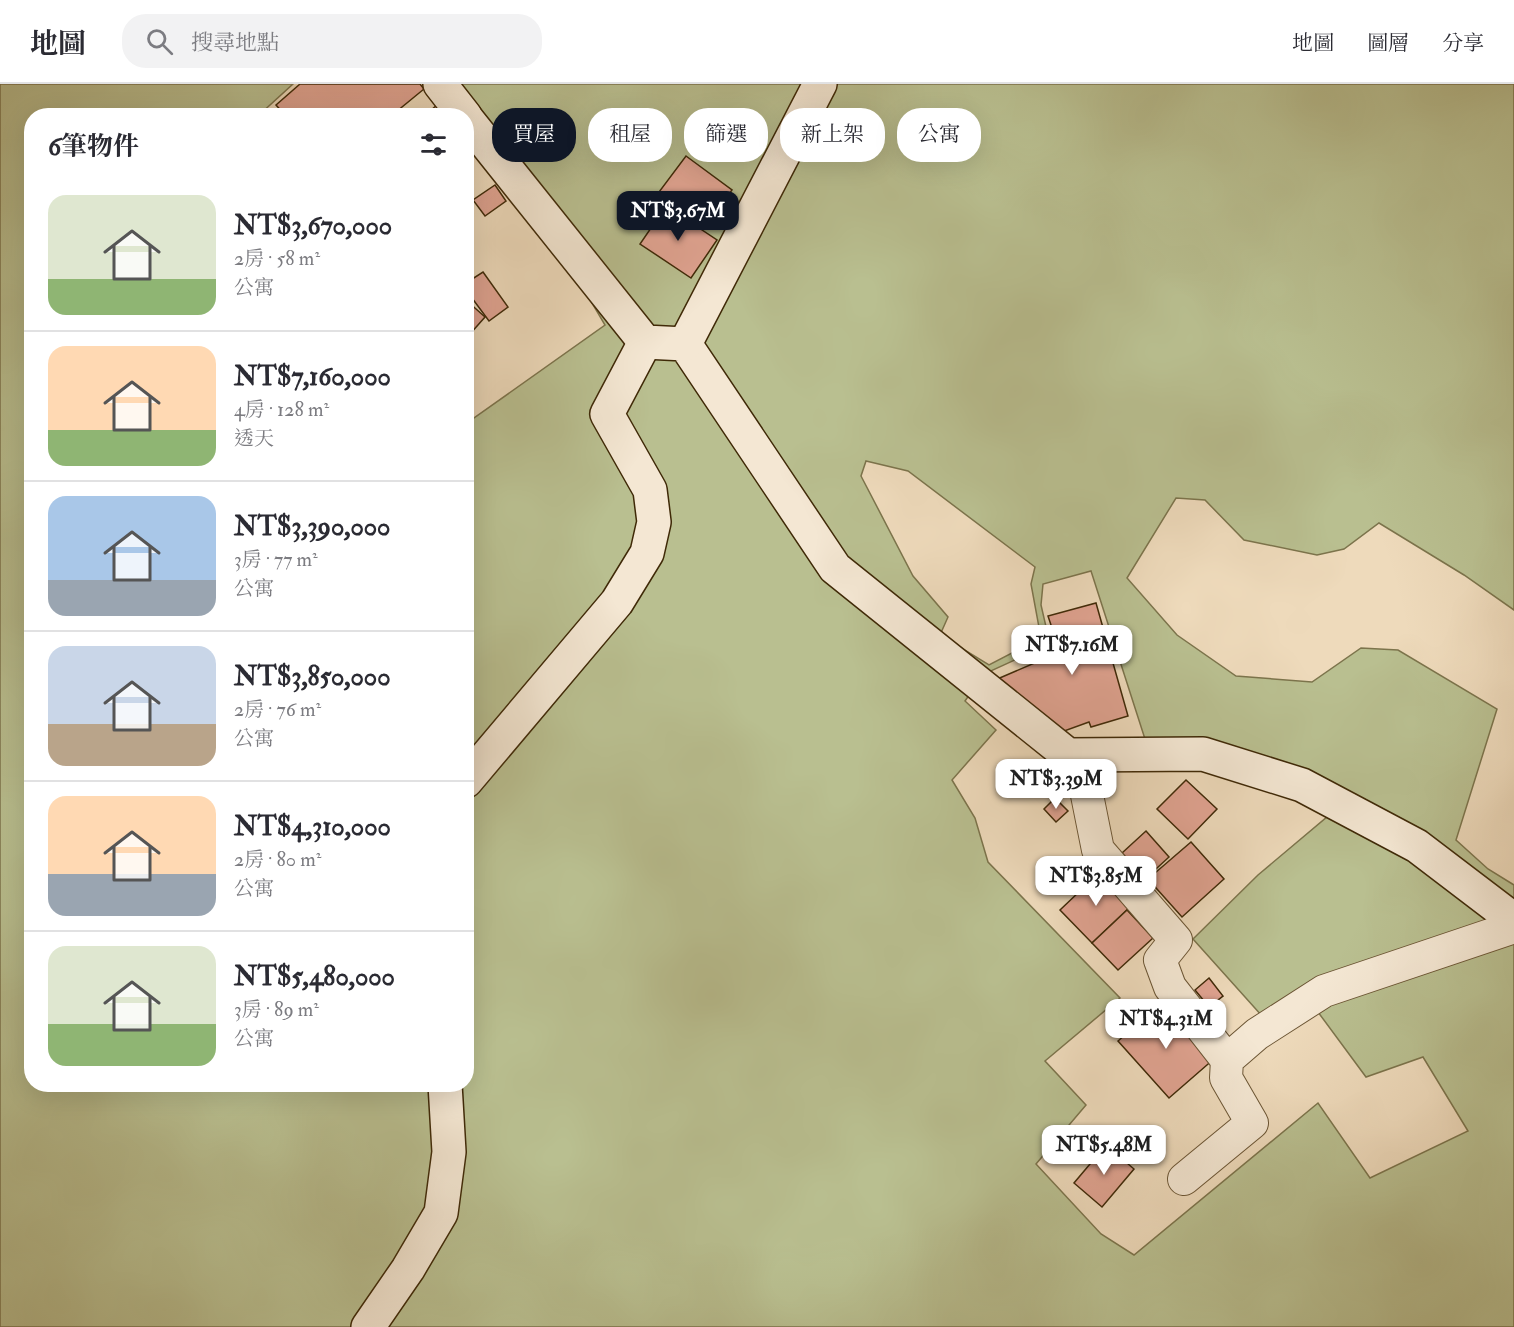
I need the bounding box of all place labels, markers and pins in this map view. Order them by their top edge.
pin: NT$3.67M [616,191,740,242]
pin: NT$7.16M [1010,625,1134,676]
pin: NT$3.39M [994,759,1118,810]
pin: NT$3.85M [1034,856,1158,907]
pin: NT$4.31M [1104,999,1228,1050]
pin: NT$5.48M [1042,1125,1166,1176]

